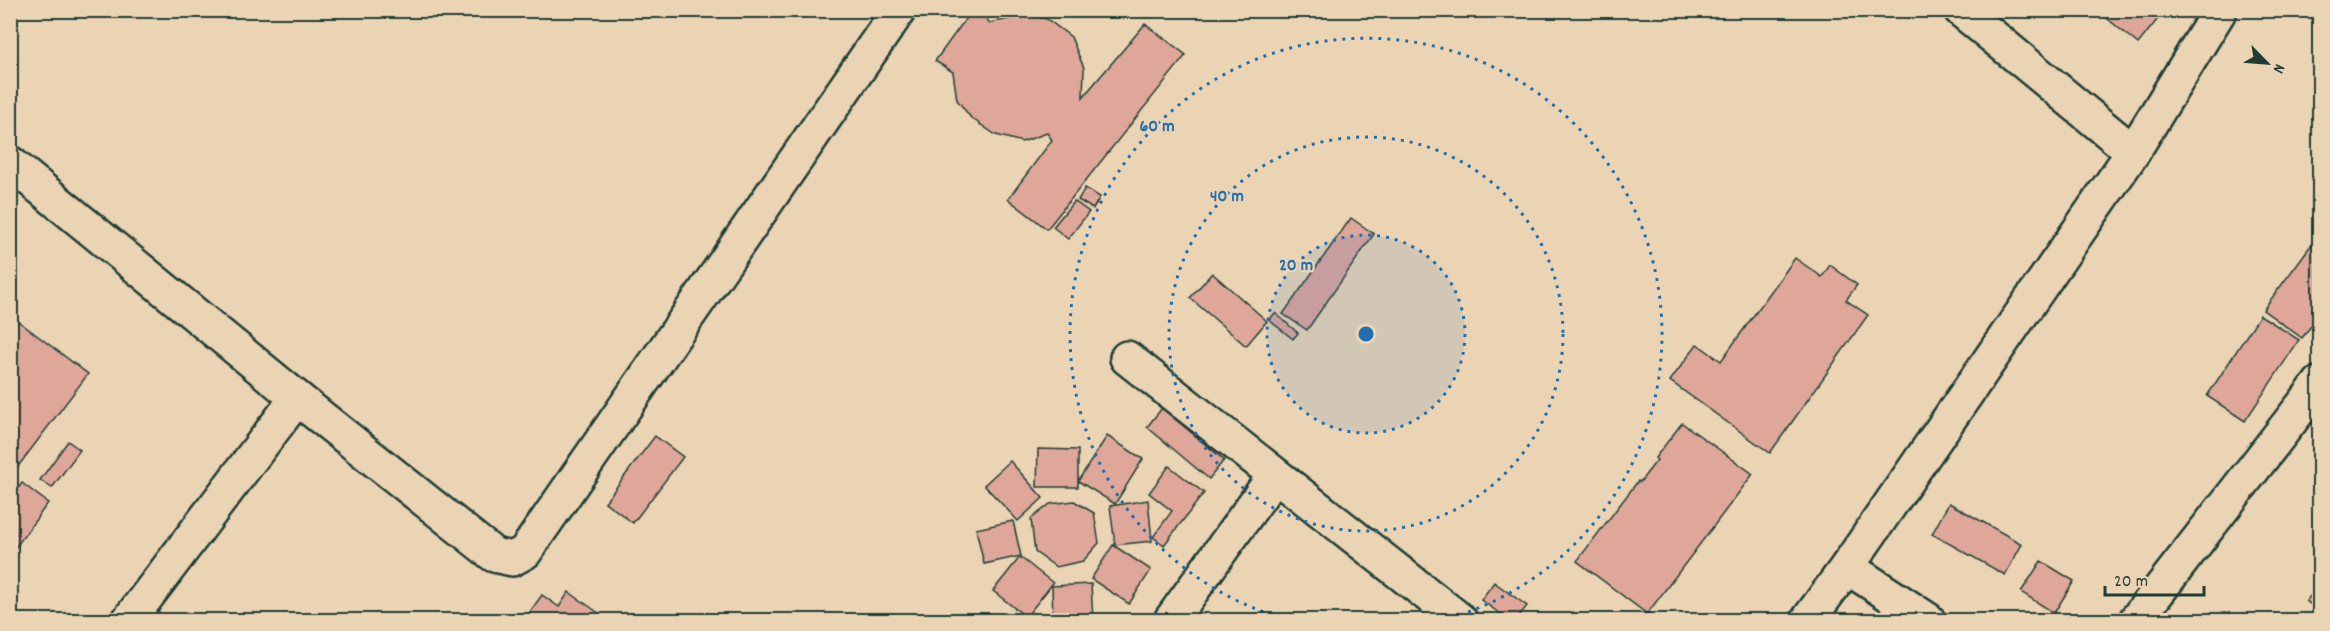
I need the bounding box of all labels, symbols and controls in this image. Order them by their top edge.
north arrow [2237,33,2297,93]
text: N [2266,60,2290,77]
text: 60 m [1139,115,1175,140]
text: 40 m [1210,185,1244,210]
text: 20 m [1279,254,1313,279]
centre of rings [1356,324,1376,344]
scale bar [2105,559,2204,597]
text: 20 m [2114,570,2148,595]

